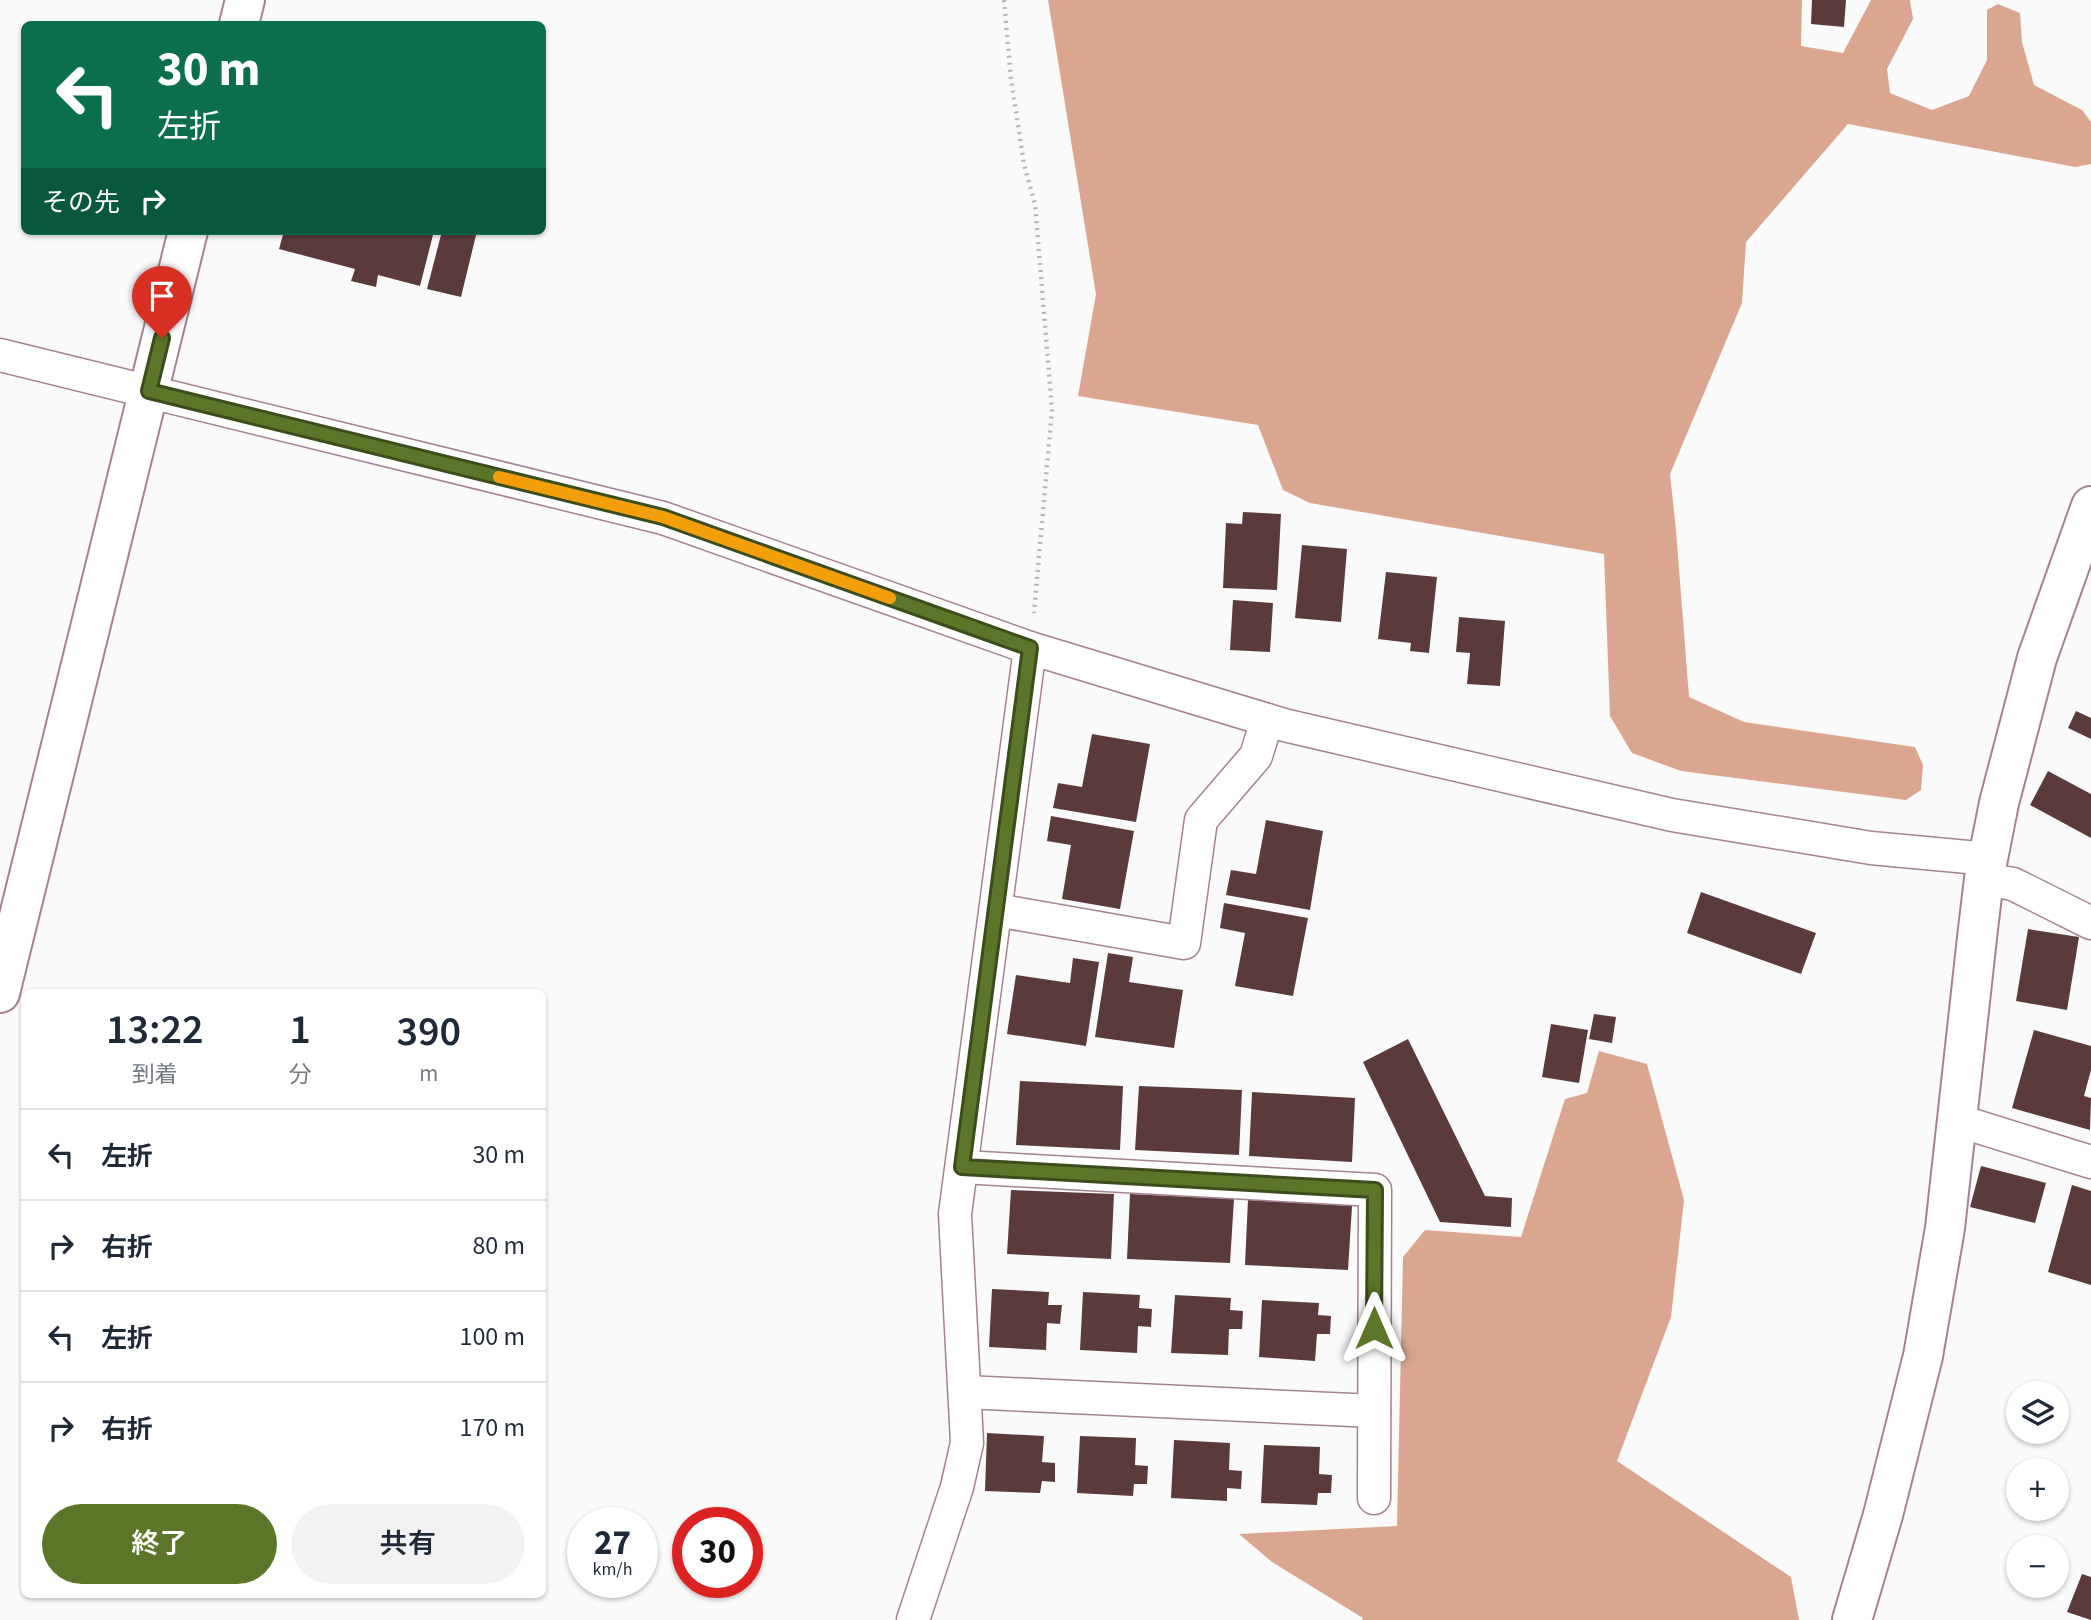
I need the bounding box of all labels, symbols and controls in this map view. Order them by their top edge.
text: 30 m [157,35,261,105]
icon: left [42,49,133,140]
text: 左折 [157,104,221,150]
icon: right [134,182,172,220]
text: その先 [42,184,120,221]
pin [132,266,192,338]
icon: arrive [143,277,181,315]
text: 13:22 [106,1000,204,1060]
text: 1 [289,1000,311,1060]
text: 390 [396,1002,461,1062]
text: m [419,1057,438,1090]
text: 到着 [132,1058,178,1091]
text: 分 [289,1058,312,1091]
icon: left [42,1136,80,1174]
text: 30 m [472,1136,525,1173]
text: 左折 [101,1138,153,1175]
icon: right [42,1227,80,1265]
text: 80 m [472,1227,525,1264]
text: 右折 [101,1229,153,1266]
position arrow [1337,1291,1411,1365]
icon: left [42,1318,80,1356]
text: 100 m [459,1318,525,1355]
text: 左折 [101,1320,153,1357]
map controls [2006,1381,2069,1598]
button: layers [2006,1381,2069,1444]
icon: right [42,1409,80,1447]
text: 170 m [459,1409,525,1446]
text: 右折 [101,1411,153,1448]
button: + [2006,1458,2069,1521]
button: 終了 [42,1504,277,1584]
button: 共有 [291,1504,525,1584]
speed limit sign: 30 [672,1507,763,1598]
text: 27 [594,1518,631,1568]
button: − [2006,1535,2069,1598]
text: km/h [593,1557,632,1582]

